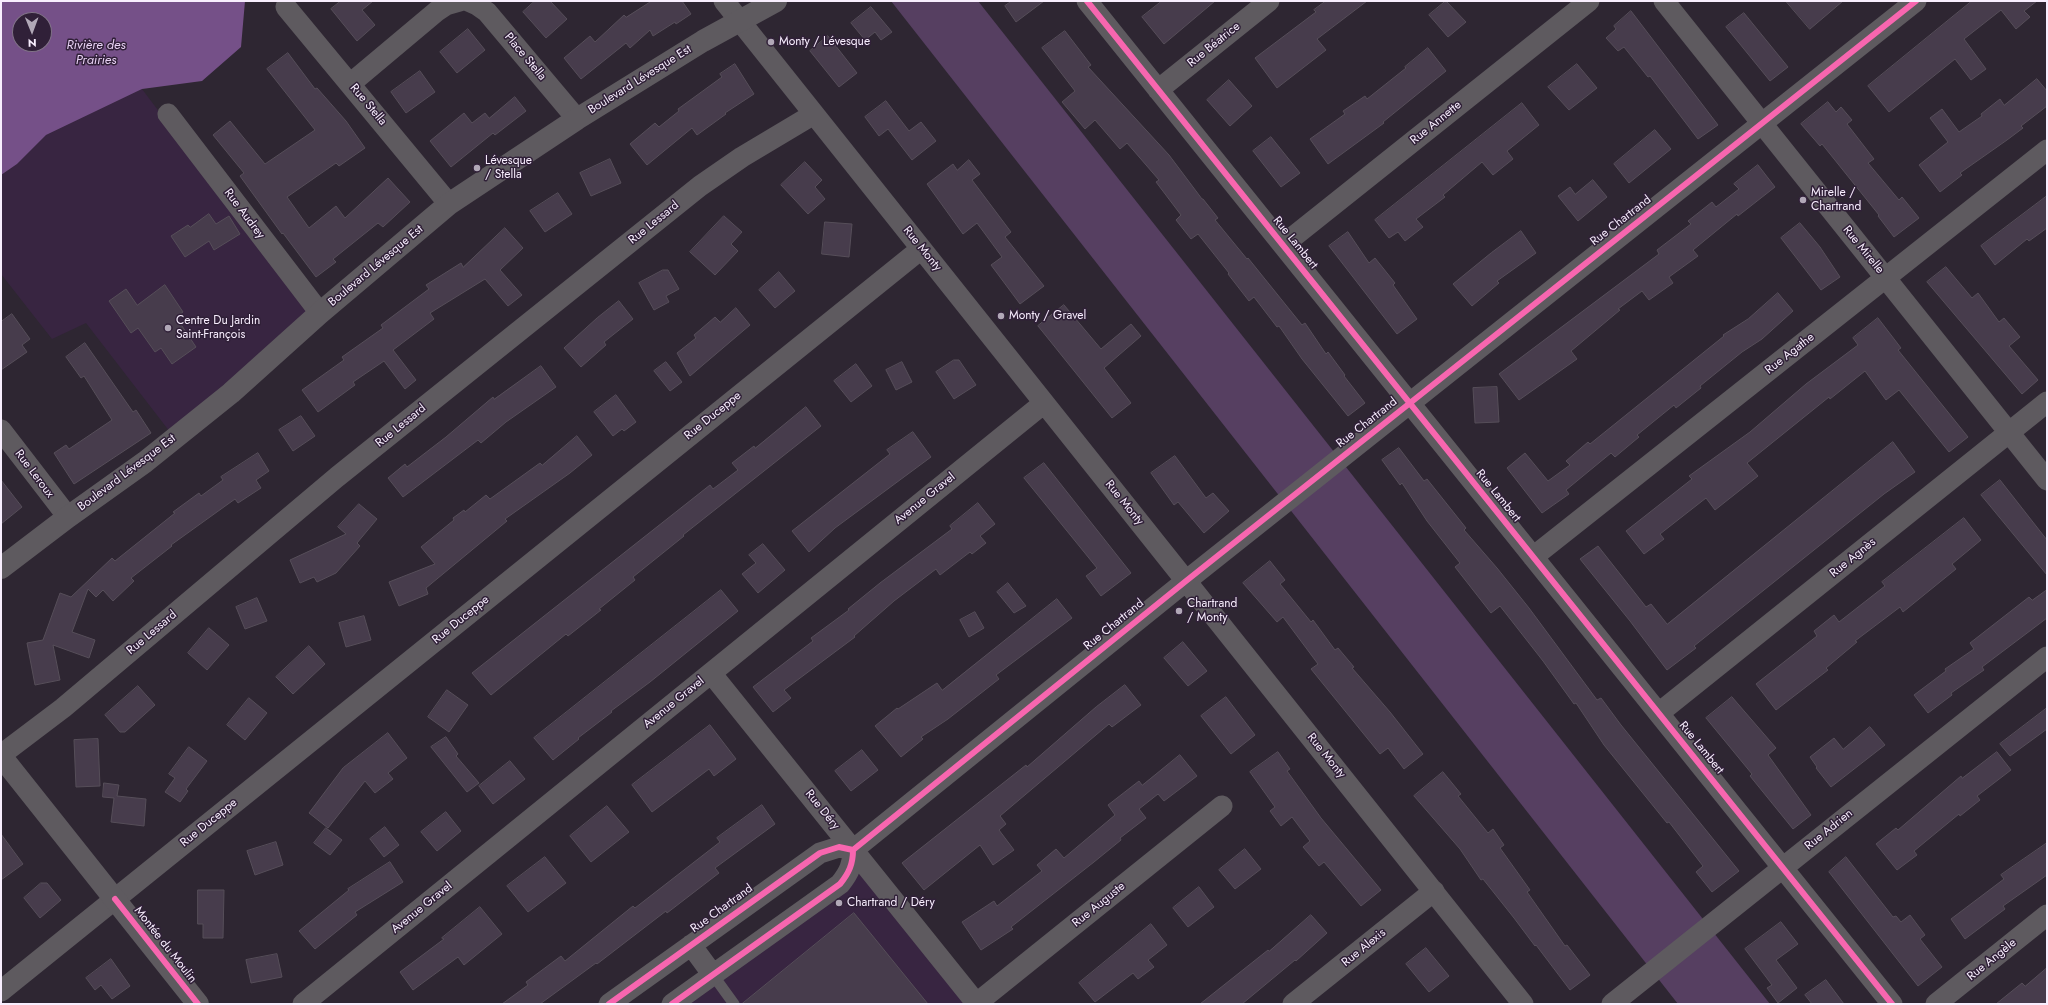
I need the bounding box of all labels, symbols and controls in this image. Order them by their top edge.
north arrow [12,12,52,52]
street label: Rue Béatrice [1185,19,1243,71]
street label: Place Stella [501,30,549,84]
text: N [28,35,37,51]
place label: Monty / Lévesque [779,35,870,49]
marker: Monty / Lévesque [766,37,776,47]
water label: Rivière des Prairies [67,38,125,69]
street label: Boulevard Lévesque Est [586,42,694,118]
street label: Rue Stella [347,81,389,129]
street label: Rue Annette [1408,98,1464,148]
place label: Lévesque / Stella [485,154,532,182]
marker: Lévesque / Stella [472,163,482,173]
street label: Rue Audrey [221,186,267,242]
place label: Mirelle / Chartrand [1811,186,1861,214]
street label: Rue Chartrand [1588,193,1654,249]
marker: Mirelle / Chartrand [1798,195,1808,205]
street label: Rue Lessard [626,198,682,248]
street label: Rue Lambert [1269,214,1321,272]
street label: Boulevard Lévesque Est [326,222,426,310]
street label: Rue Mirelle [1839,223,1887,277]
street label: Rue Monty [900,224,944,274]
place label: Monty / Gravel [1009,309,1086,323]
marker: Monty / Gravel [996,311,1006,321]
place label: Centre Du Jardin Saint-François [176,314,260,342]
marker: Centre Du Jardin Saint-François [163,323,173,333]
street label: Rue Agathe [1762,330,1818,378]
street label: Rue Duceppe [682,389,744,443]
street label: Rue Chartrand [1334,395,1400,451]
street label: Rue Lessard [373,401,429,451]
street label: Boulevard Lévesque Est [75,432,179,514]
street label: Rue Leroux [11,447,57,501]
street label: Rue Lambert [1472,467,1524,525]
street label: Avenue Gravel [892,470,958,528]
street label: Rue Monty [1102,478,1146,528]
street label: Rue Agnès [1827,535,1879,581]
street label: Rue Duceppe [430,593,492,647]
street label: Rue Chartrand [1081,596,1147,654]
place label: Chartrand / Monty [1187,597,1237,625]
marker: Chartrand / Monty [1174,606,1184,616]
street label: Rue Lessard [124,608,180,658]
street label: Avenue Gravel [641,674,707,732]
street label: Rue Lambert [1675,719,1727,777]
street label: Rue Monty [1304,731,1348,781]
street label: Rue Déry [802,787,842,833]
street label: Rue Duceppe [178,796,240,850]
street label: Rue Adrien [1802,806,1856,854]
street label: Avenue Gravel [389,879,455,937]
street label: Rue Auguste [1070,879,1128,931]
street label: Rue Chartrand [688,882,756,936]
place label: Chartrand / Déry [847,896,935,910]
marker: Chartrand / Déry [834,898,844,908]
street label: Montée du Moulin [131,904,199,986]
street label: Rue Alexis [1339,926,1389,970]
street label: Rue Angèle [1965,936,2019,984]

